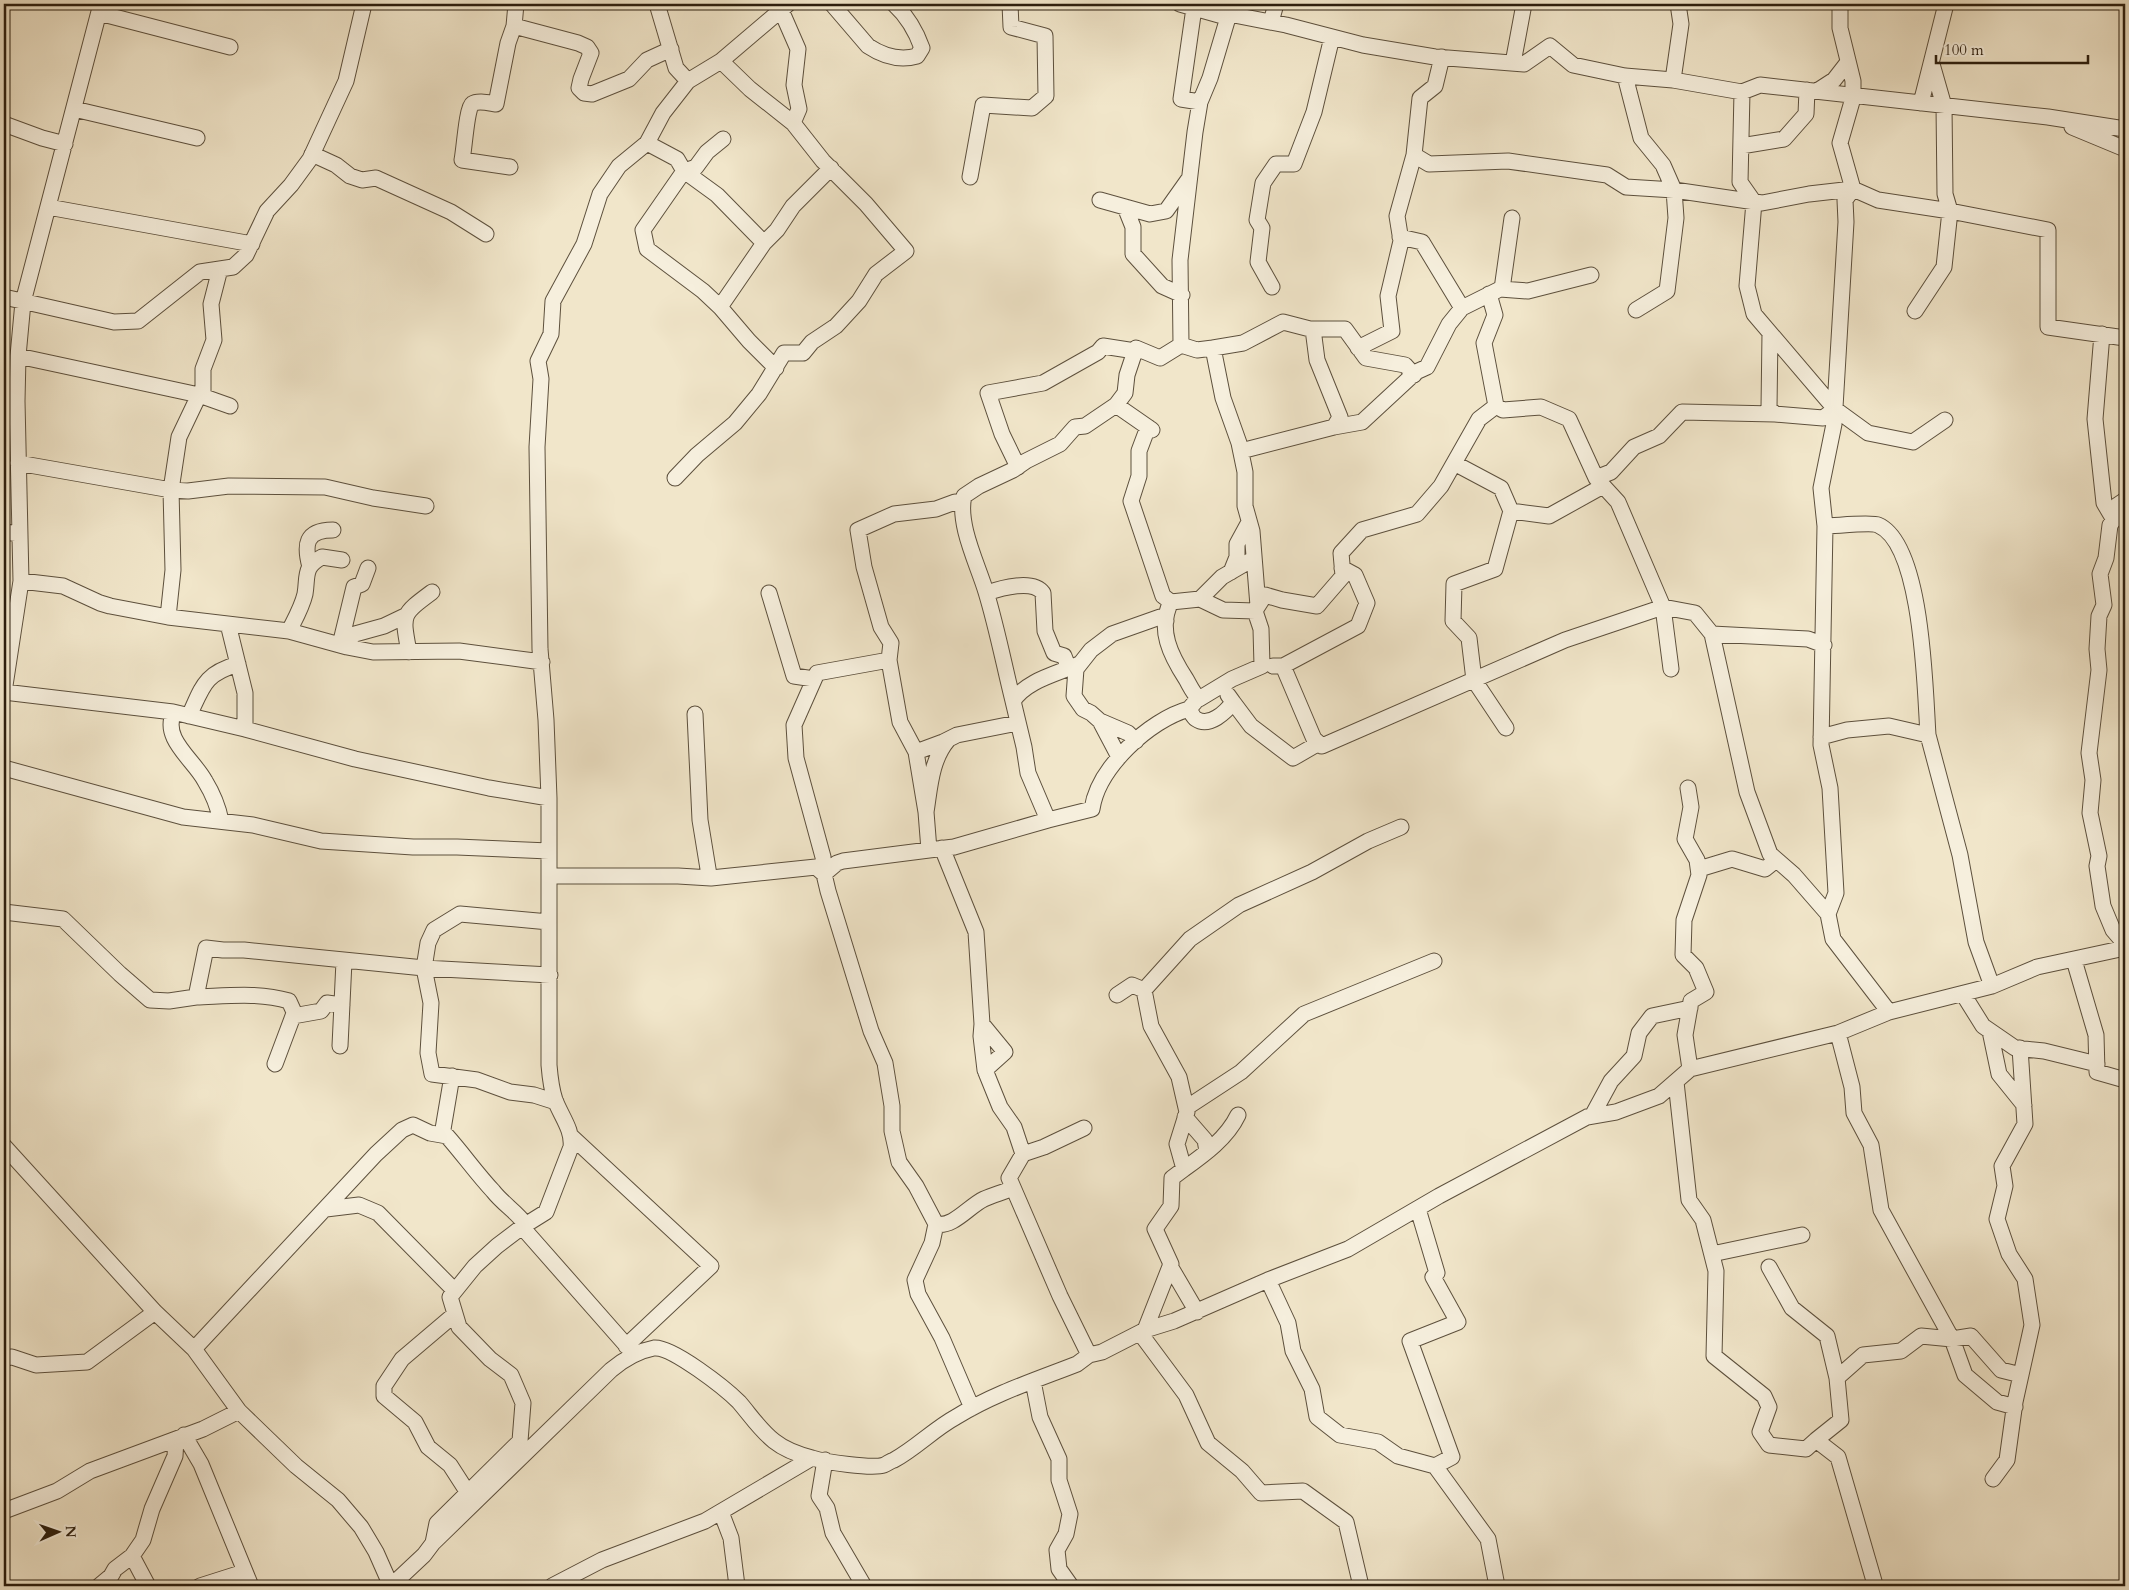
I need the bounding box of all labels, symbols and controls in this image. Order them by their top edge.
scale bar [1936,32,2089,64]
text: 100 m [1944,40,1984,60]
north arrow [32,1508,82,1558]
text: N [61,1525,80,1538]

